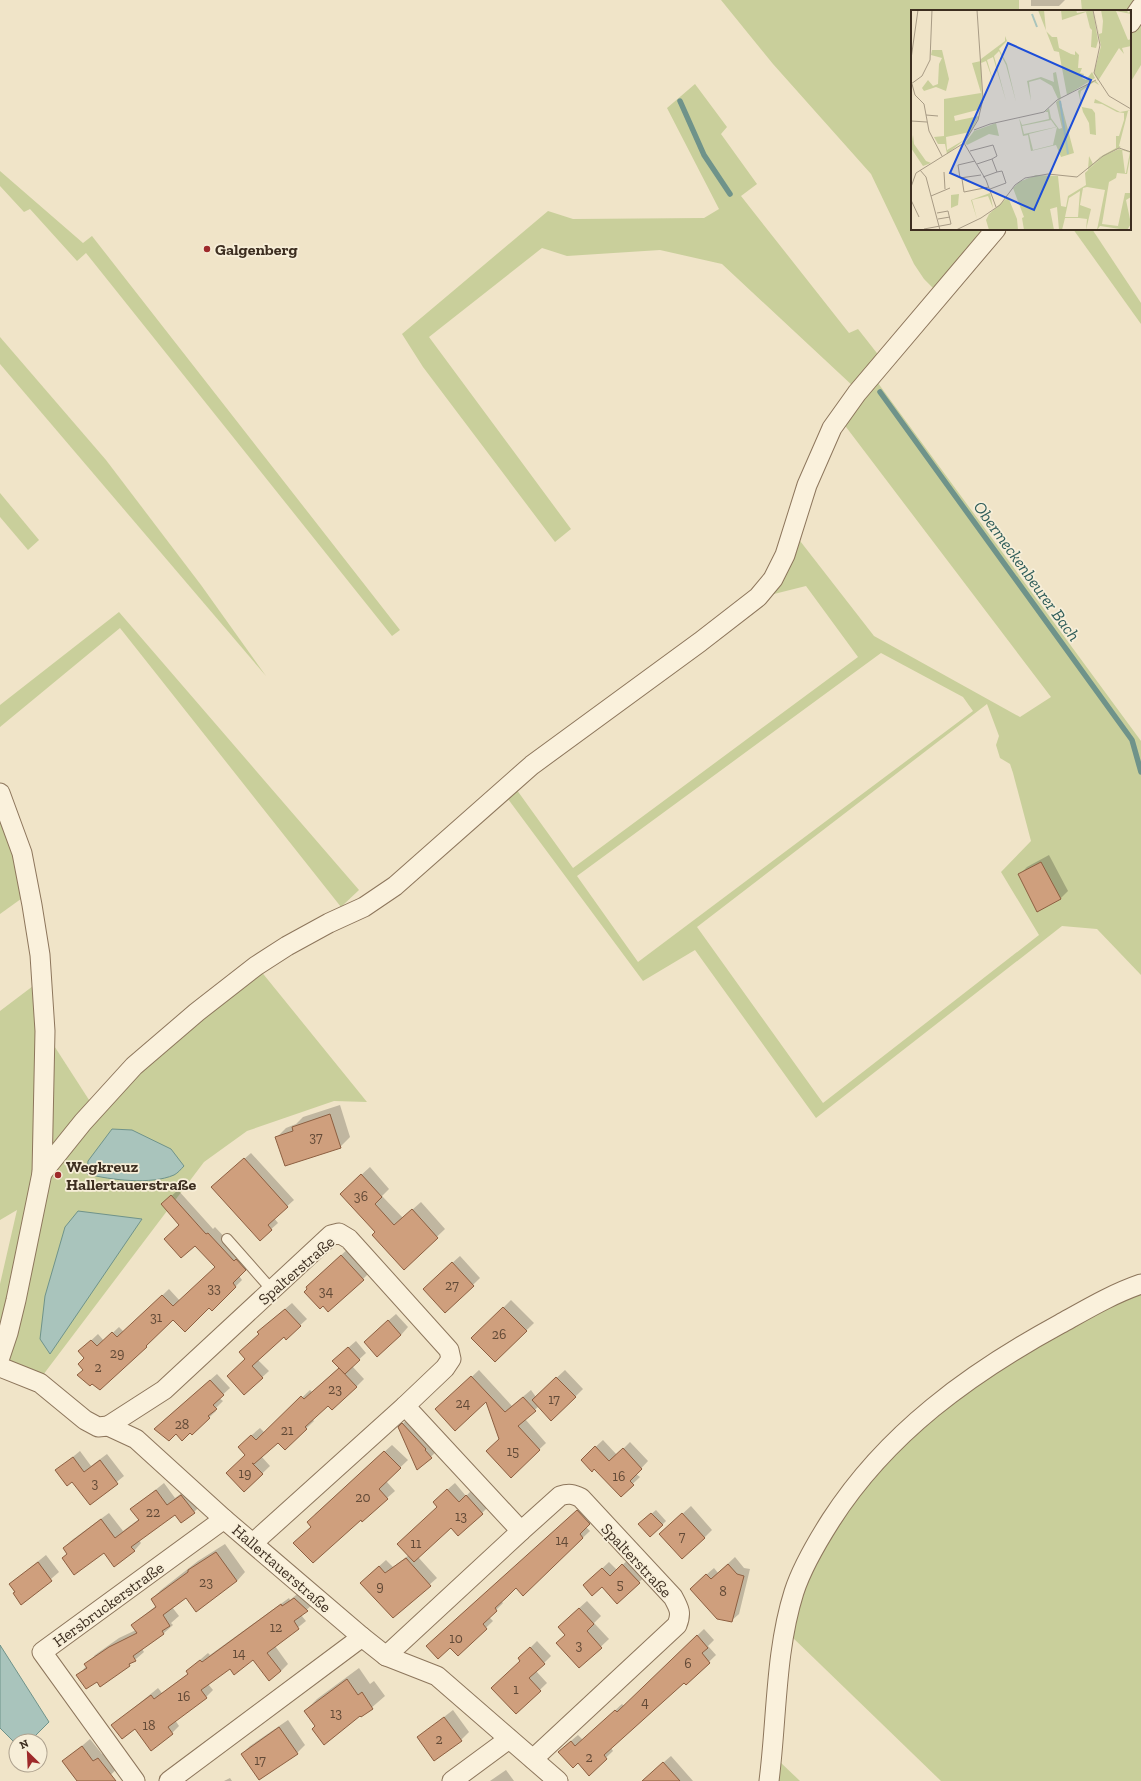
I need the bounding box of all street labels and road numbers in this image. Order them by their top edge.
street label: Spalterstraße [254,1232,338,1309]
street label: Spalterstraße [597,1519,676,1602]
street label: Hallertauerstraße [228,1520,335,1616]
street label: Hersbruckerstraße [49,1558,167,1651]

